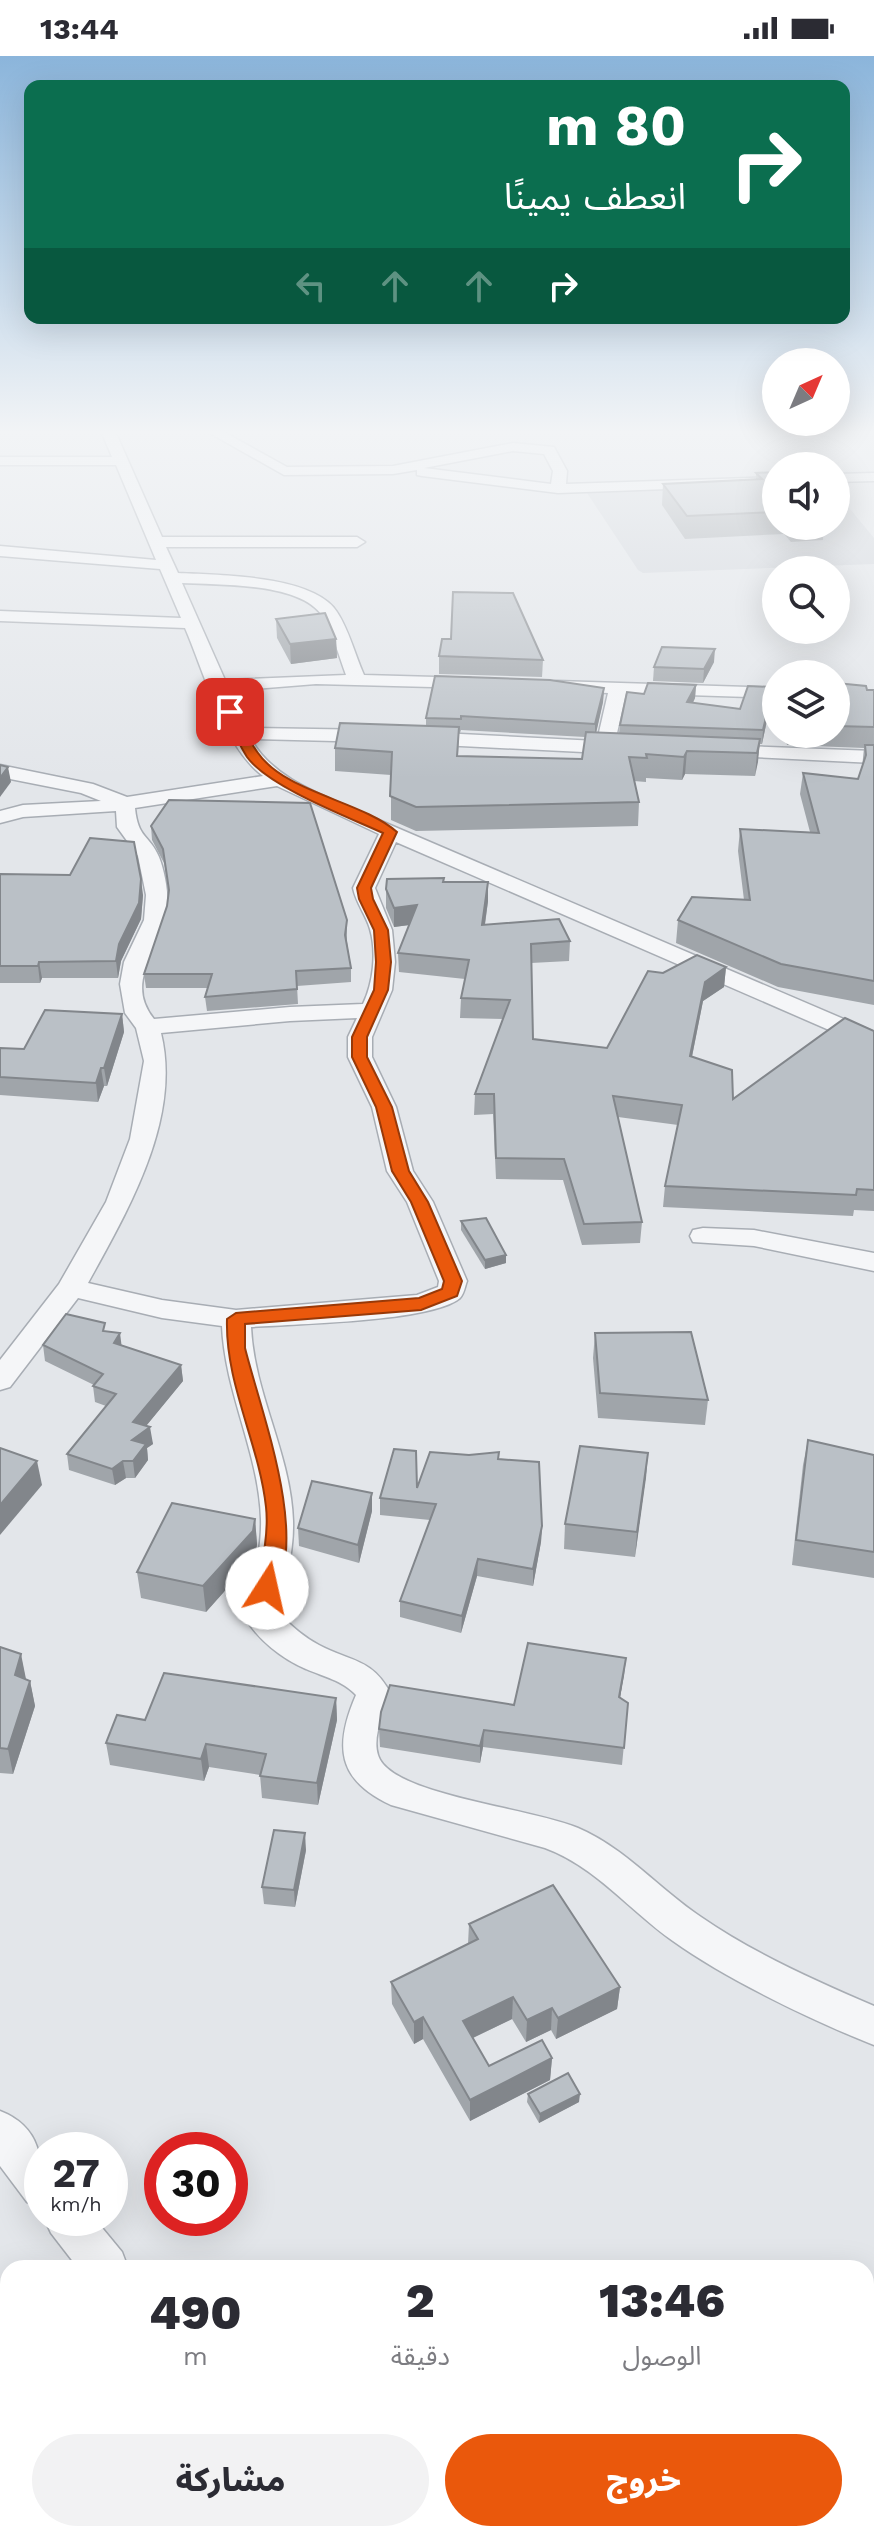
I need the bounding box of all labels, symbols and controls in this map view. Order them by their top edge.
text: 13:44 [40,11,119,46]
text: 80 m [546,93,686,159]
icon: right [714,112,818,216]
text: انعطف يمينًا [504,176,686,218]
icon: left [289,264,333,308]
icon: ahead [373,264,417,308]
icon: ahead [457,264,501,308]
icon: right [541,264,585,308]
north arrow [762,348,850,436]
map controls [762,348,850,748]
button: sound [762,452,850,540]
button: search [762,556,850,644]
button: layers [762,660,850,748]
pin [196,678,264,746]
icon: arrive [208,690,252,734]
position arrow [225,1546,309,1630]
speed limit sign: 30 [144,2132,248,2236]
text: 27 [52,2150,100,2197]
text: km/h [50,2192,102,2216]
text: 2 [406,2272,435,2329]
text: 13:46 [599,2272,725,2329]
text: 490 [149,2284,242,2341]
text: m [183,2341,208,2371]
text: دقيقة [391,2341,450,2371]
text: الوصول [622,2341,701,2371]
button: مشاركة [32,2434,429,2526]
button: خروج [445,2434,842,2526]

